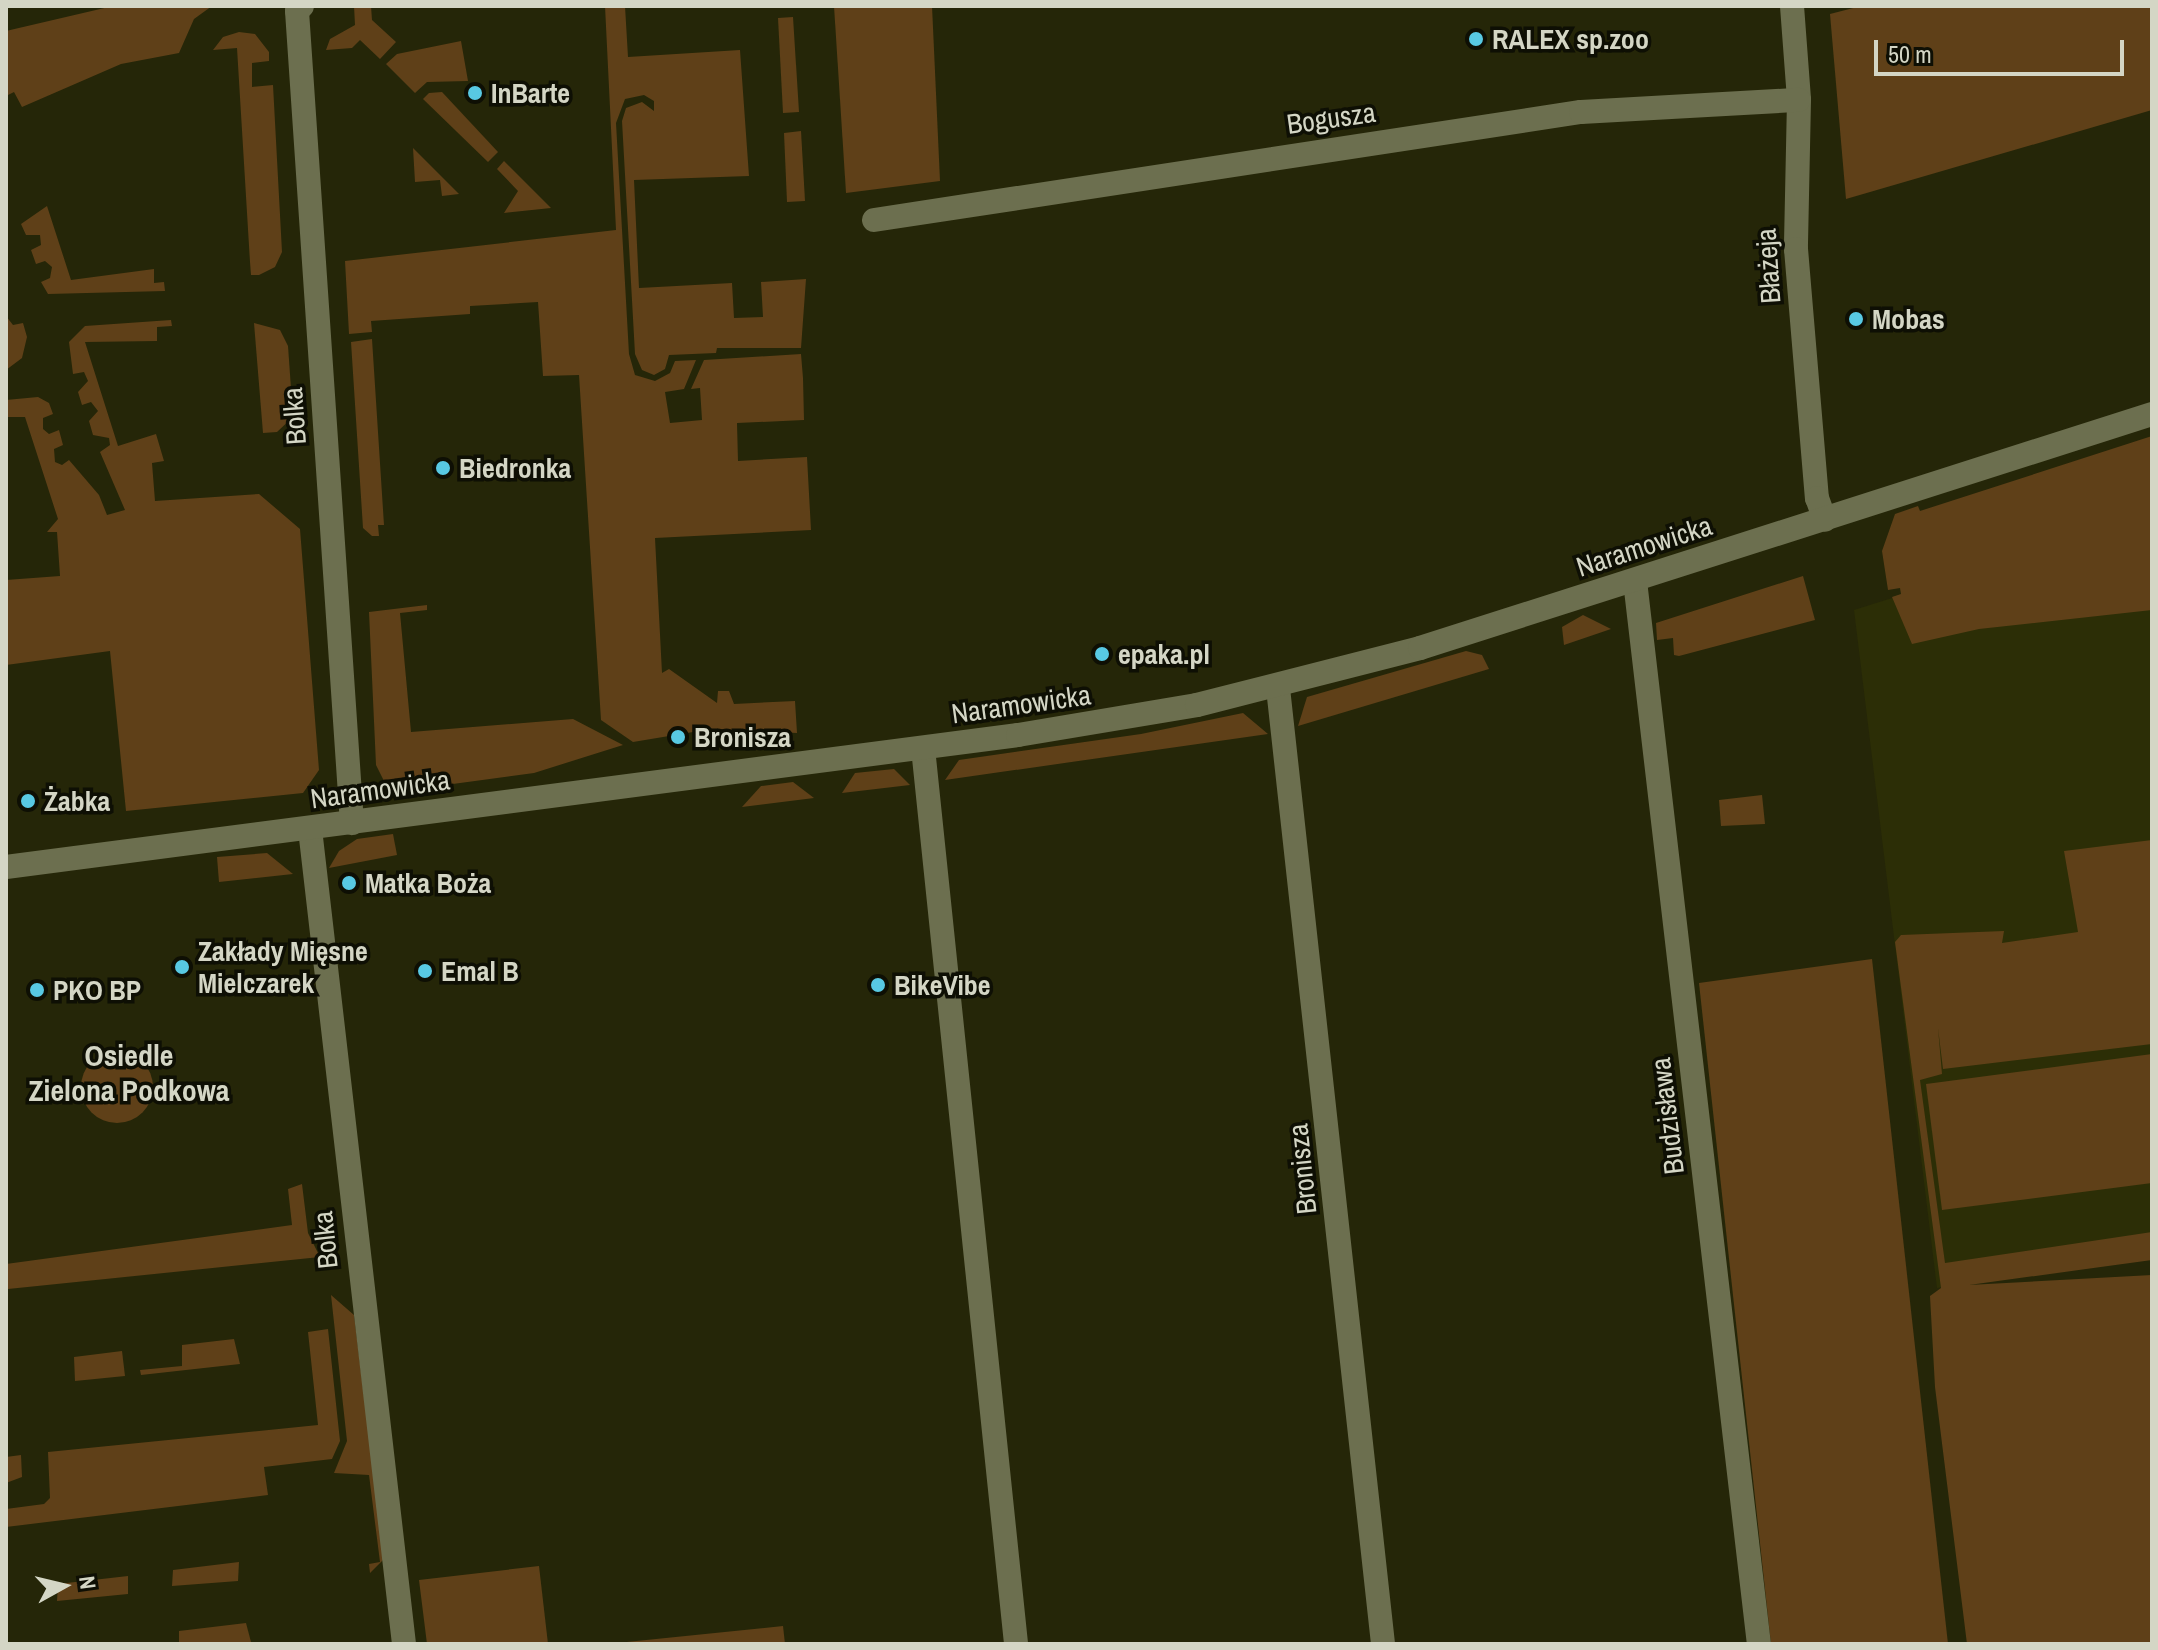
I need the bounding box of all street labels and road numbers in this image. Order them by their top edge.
street label: Bogusza [1284,95,1378,141]
street label: Błażeja [1749,227,1787,305]
street label: Bolka [275,386,313,446]
street label: Naramowicka [1572,508,1716,584]
street label: Naramowicka [949,678,1093,730]
street label: Naramowicka [308,763,452,815]
street label: Budzisława [1643,1056,1691,1176]
street label: Bronisza [1281,1122,1323,1216]
street label: Bolka [305,1210,345,1270]

